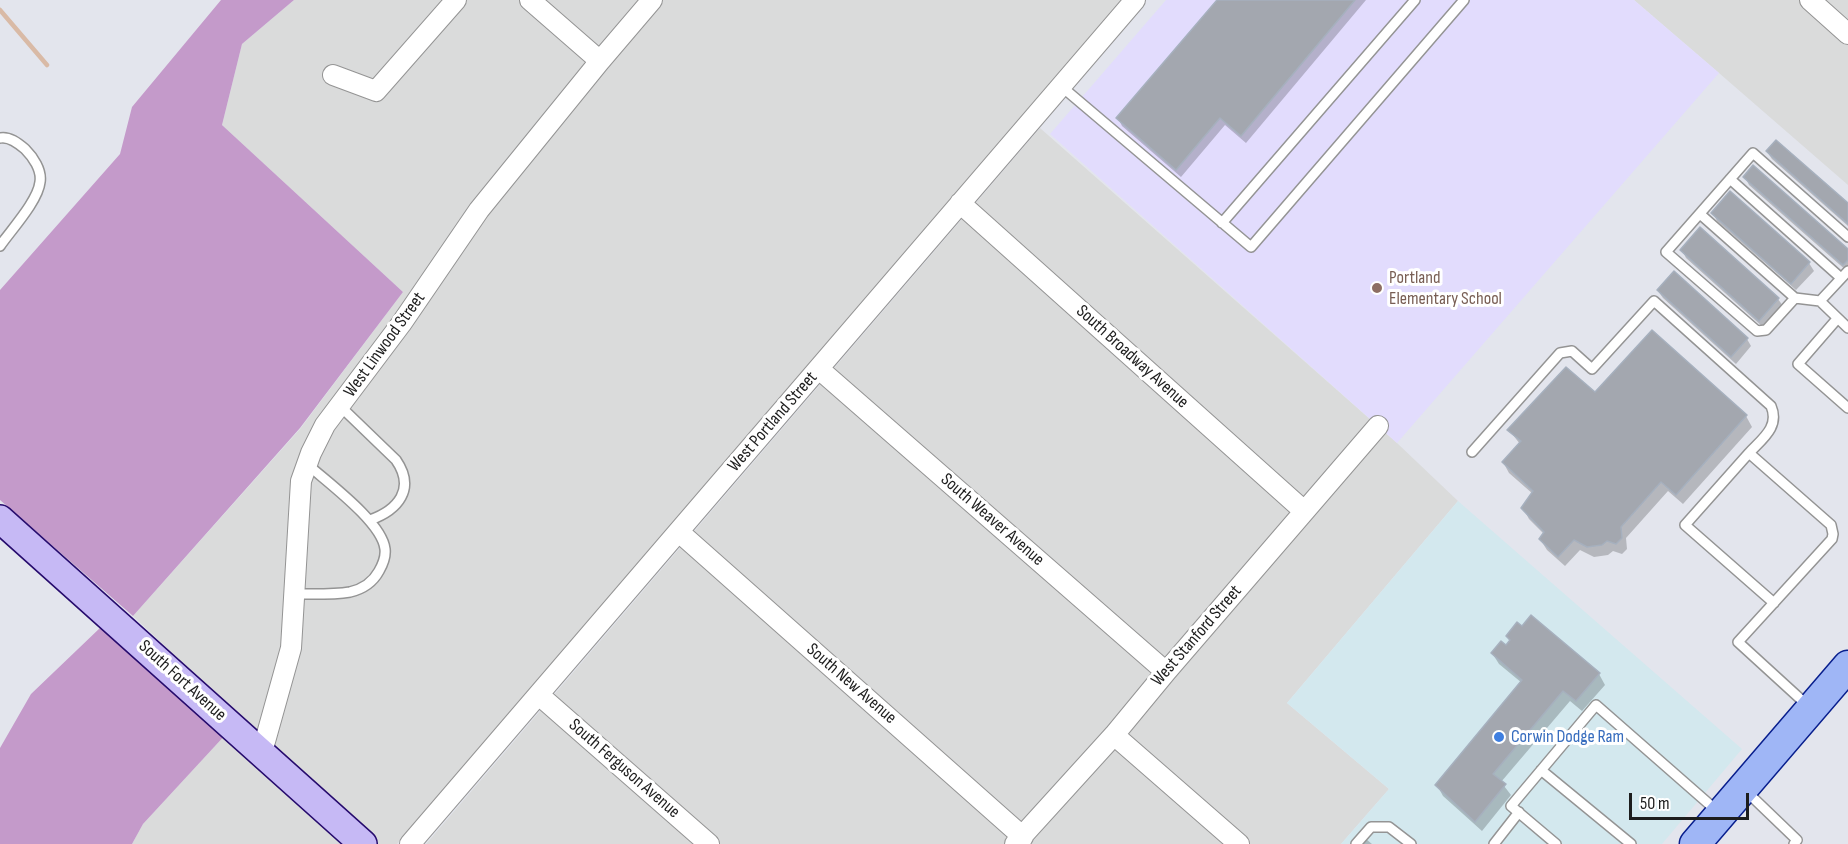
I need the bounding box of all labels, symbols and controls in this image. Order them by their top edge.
place label: Portland Elementary School [1389,267,1502,310]
marker: Portland Elementary School [1370,281,1384,295]
street label: West Linwood Street [340,288,430,402]
street label: South Broadway Avenue [1071,301,1193,413]
street label: West Portland Street [724,367,822,477]
street label: South Weaver Avenue [936,469,1048,571]
street label: West Stanford Street [1147,581,1247,691]
street label: South Fort Avenue [134,636,230,726]
street label: South New Avenue [802,639,900,729]
street label: South Ferguson Avenue [564,715,684,823]
place label: Corwin Dodge Ram [1511,726,1624,748]
marker: Corwin Dodge Ram [1492,730,1506,744]
scale bar [1632,781,1752,819]
text: 50 m [1640,793,1670,814]

